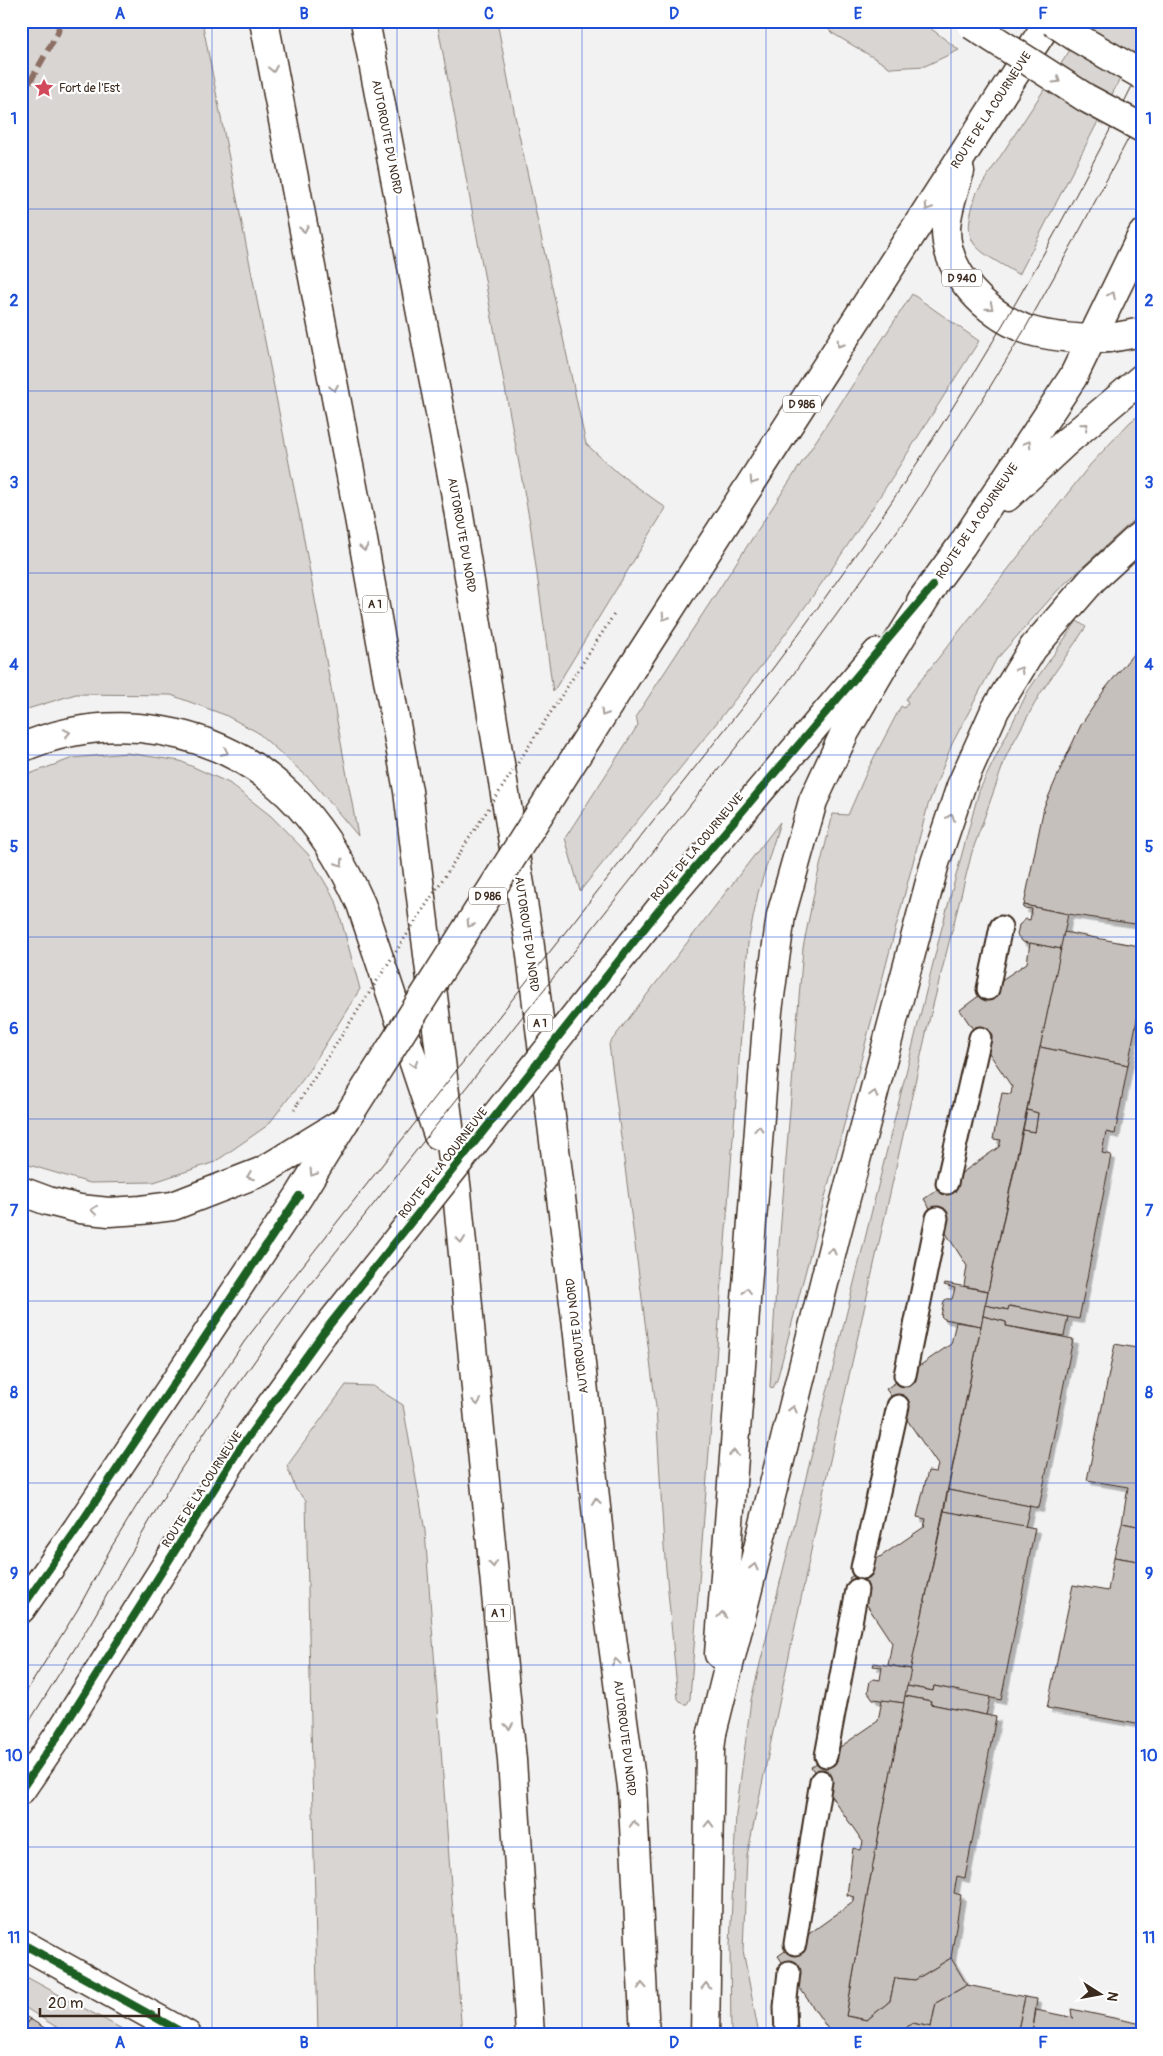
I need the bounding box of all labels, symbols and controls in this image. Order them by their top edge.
text: A [115,4,126,24]
text: B [299,4,309,24]
text: C [484,4,494,24]
text: D [669,4,679,24]
text: E [854,4,863,24]
text: F [1038,4,1048,24]
street label: ROUTE DE LA COURNEUVE [948,49,1035,172]
one-way arrow [268,65,278,74]
one-way arrow [1051,74,1060,83]
place icon: Fort de l'Est [33,77,55,99]
street label: AUTOROUTE DU NORD [368,79,405,196]
place label: Fort de l'Est [59,81,120,96]
text: 1 [11,109,17,129]
text: 1 [1146,109,1152,129]
one-way arrow [925,201,934,211]
one-way arrow [298,224,309,233]
road number: D 940 [942,270,982,286]
text: 2 [10,291,19,311]
text: 2 [1145,291,1154,311]
one-way arrow [1106,292,1116,301]
one-way arrow [984,301,993,309]
one-way arrow [837,338,847,347]
one-way arrow [329,384,339,393]
road number: D 986 [783,396,821,412]
one-way arrow [1079,423,1088,432]
one-way arrow [1022,441,1031,450]
street label: ROUTE DE LA COURNEUVE [933,460,1022,582]
text: 3 [10,473,19,493]
text: 3 [1145,473,1154,493]
one-way arrow [749,475,759,484]
street label: AUTOROUTE DU NORD [444,477,479,594]
one-way arrow [359,544,369,552]
road number: A 1 [362,596,388,612]
one-way arrow [662,612,671,621]
text: 4 [9,655,19,675]
text: 4 [1144,655,1154,675]
one-way arrow [1013,666,1023,675]
one-way arrow [601,707,611,716]
one-way arrow [63,728,72,738]
one-way arrow [220,745,229,755]
street label: ROUTE DE LA COURNEUVE [648,790,747,904]
one-way arrow [945,813,955,821]
text: 5 [10,837,19,857]
text: 5 [1145,837,1154,857]
one-way arrow [334,857,344,866]
street label: AUTOROUTE DU NORD [511,875,542,993]
road number: D 986 [469,888,507,904]
one-way arrow [467,918,477,927]
road number: A 1 [528,1014,552,1032]
text: 6 [9,1019,19,1039]
text: 6 [1144,1019,1154,1039]
one-way arrow [409,1059,419,1068]
one-way arrow [868,1091,878,1099]
street label: ROUTE DE LA COURNEUVE [395,1105,491,1222]
one-way arrow [754,1124,765,1132]
one-way arrow [309,1168,319,1177]
one-way arrow [247,1170,255,1180]
text: 7 [10,1201,19,1221]
text: 7 [1145,1201,1154,1221]
one-way arrow [90,1205,98,1216]
one-way arrow [456,1237,467,1245]
one-way arrow [826,1247,837,1256]
street label: AUTOROUTE DU NORD [563,1277,592,1395]
one-way arrow [741,1286,752,1294]
text: 8 [10,1383,18,1403]
text: 8 [1145,1383,1153,1403]
one-way arrow [471,1398,482,1406]
one-way arrow [787,1405,798,1414]
street label: ROUTE DE LA COURNEUVE [159,1428,246,1551]
one-way arrow [728,1448,739,1456]
one-way arrow [591,1497,602,1505]
one-way arrow [487,1560,498,1568]
one-way arrow [748,1562,759,1571]
text: 9 [10,1564,18,1584]
text: 9 [1145,1564,1153,1584]
road number: A 1 [486,1605,510,1622]
one-way arrow [716,1610,727,1618]
one-way arrow [611,1658,622,1666]
street label: AUTOROUTE DU NORD [610,1679,639,1797]
one-way arrow [503,1722,514,1730]
text: 10 [5,1746,23,1766]
text: 10 [1140,1746,1158,1766]
one-way arrow [704,1819,714,1827]
one-way arrow [629,1820,640,1828]
text: 11 [8,1928,20,1948]
text: 11 [1143,1928,1155,1948]
north arrow [1076,1968,1126,2018]
one-way arrow [637,1982,648,1990]
one-way arrow [701,1982,711,1990]
scale bar [40,1986,159,2018]
text: N [1103,1990,1122,2003]
text: 20 m [48,1994,83,2013]
text: A [115,2033,126,2053]
text: B [299,2033,309,2053]
text: C [484,2033,494,2053]
text: D [669,2033,679,2053]
text: E [854,2033,863,2053]
text: F [1038,2033,1048,2053]

